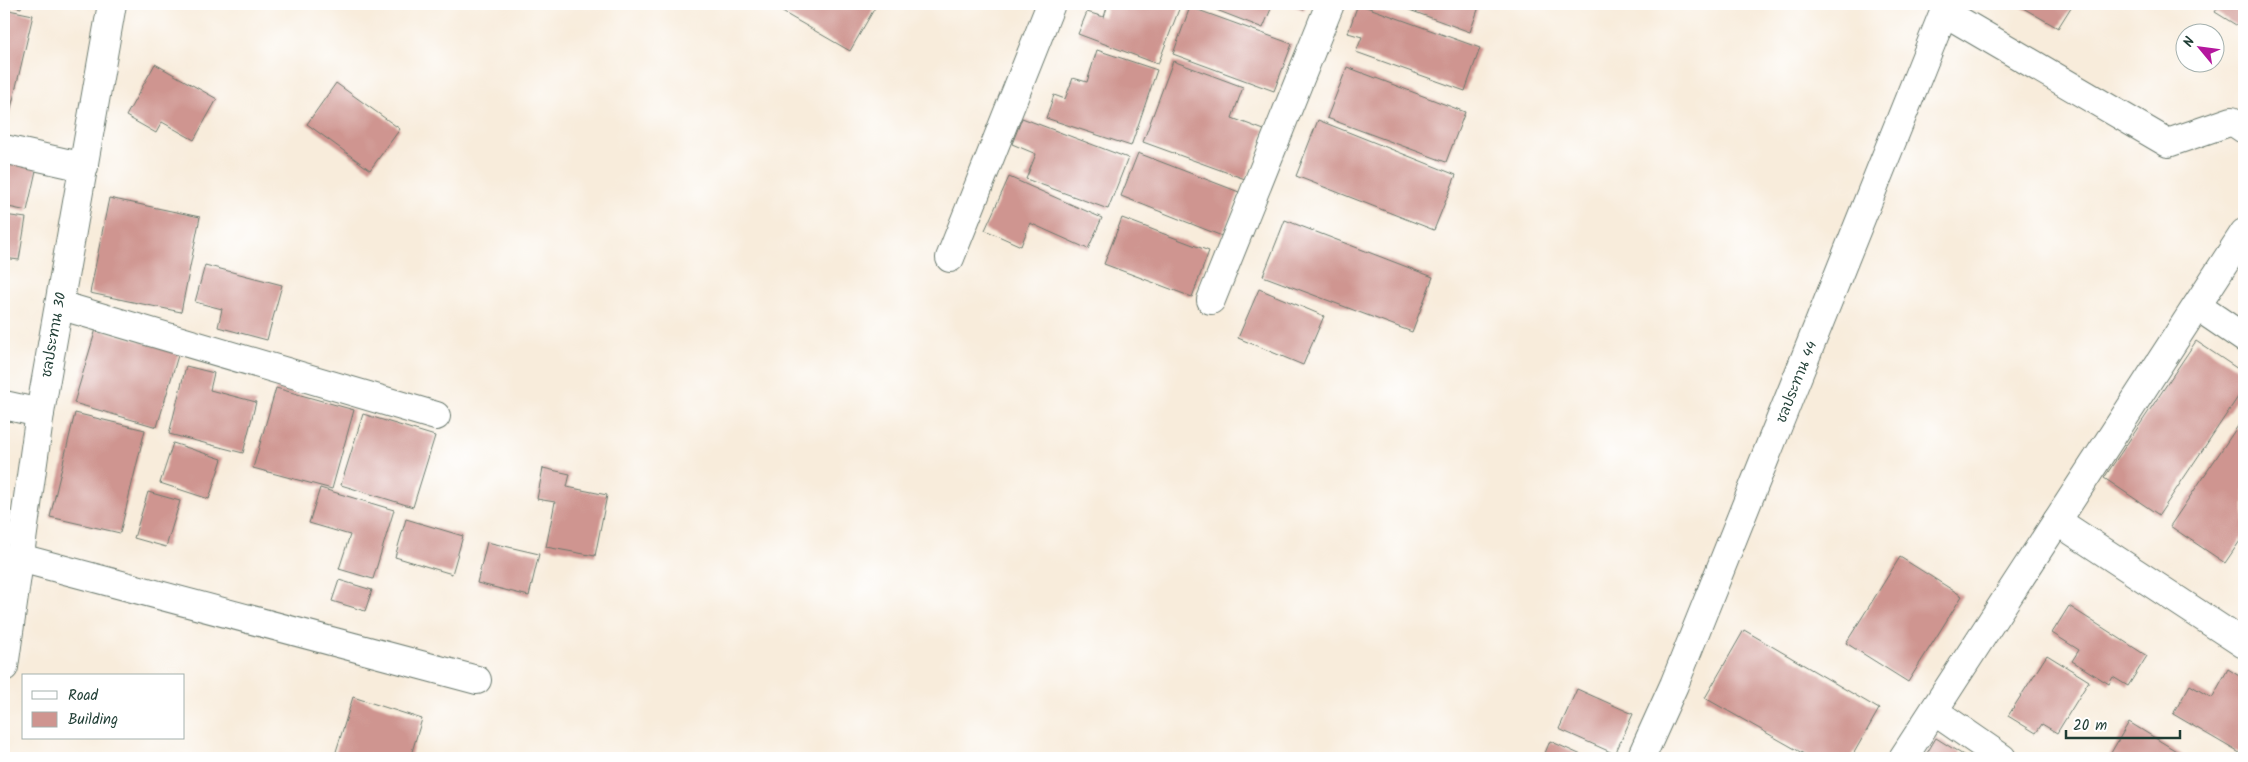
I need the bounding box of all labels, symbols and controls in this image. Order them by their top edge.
north arrow [2176,22,2226,72]
text: N [2178,33,2201,51]
street label: ชลประทาน 30 [36,291,72,380]
street label: ชลประทาน 44 [1771,338,1823,427]
legend [22,674,185,740]
text: Road [68,684,99,708]
scale bar [2066,707,2179,739]
text: Building [68,708,118,732]
text: 20 m [2073,714,2107,738]

